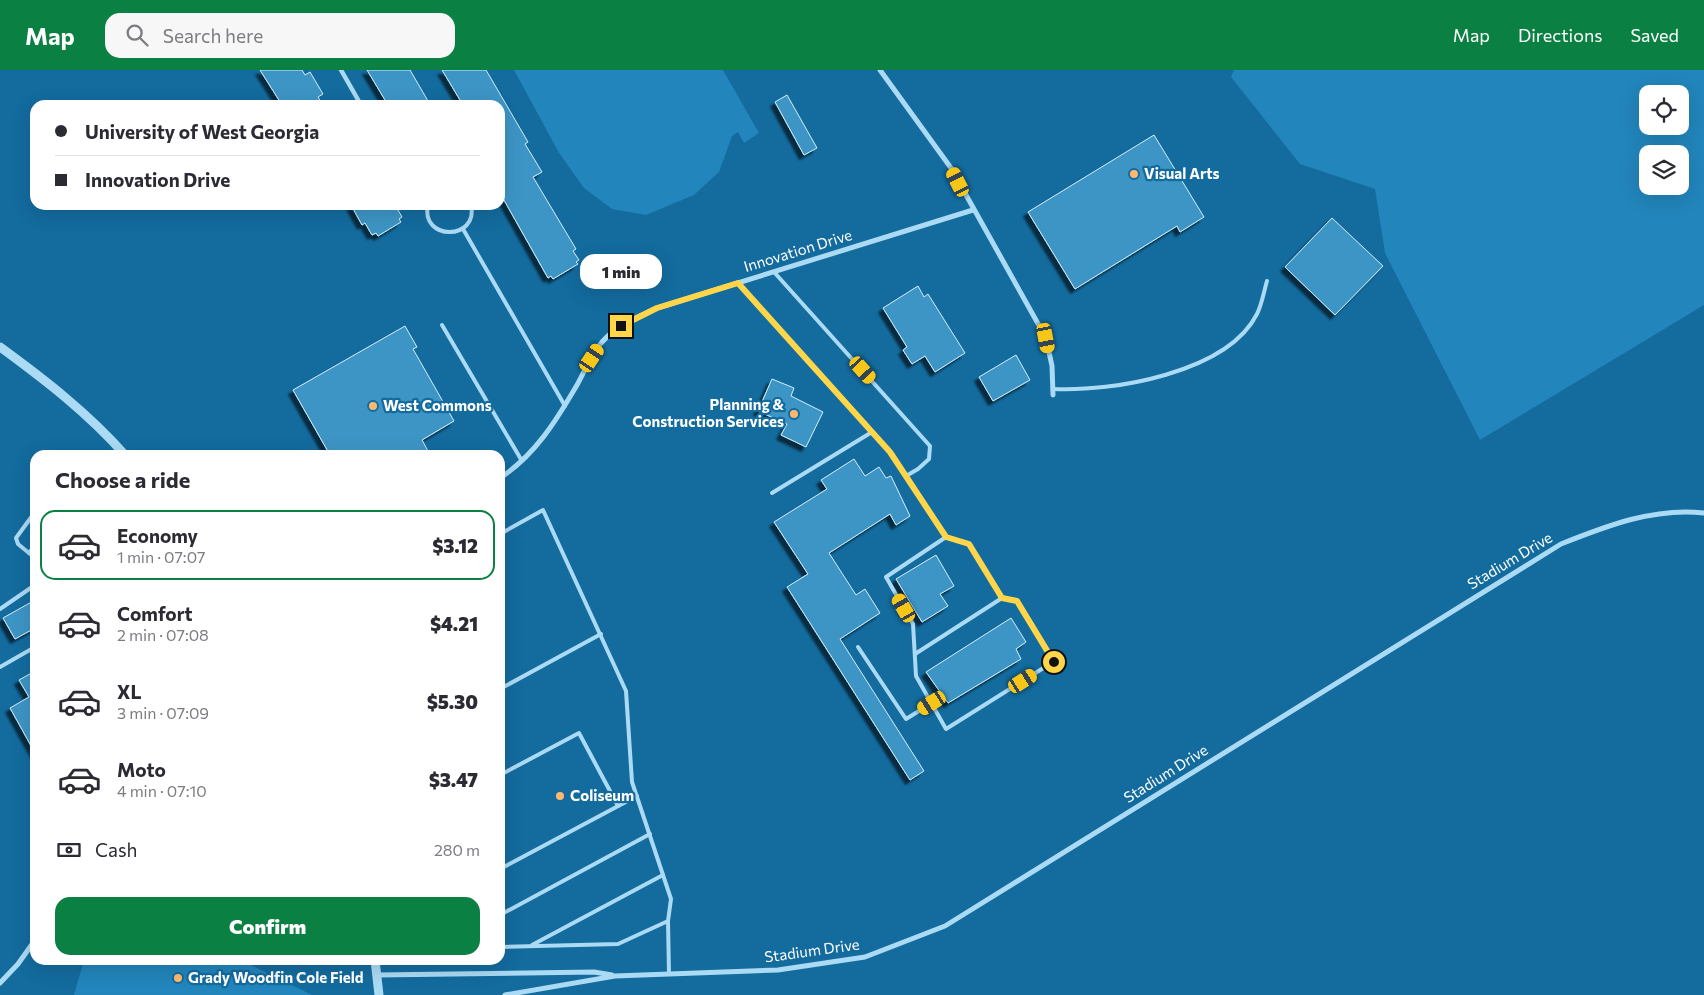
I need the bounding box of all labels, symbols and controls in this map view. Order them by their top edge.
search box [105,13,455,58]
text: Map [25,21,75,50]
icon: search [123,21,151,49]
text: Search here [163,24,263,47]
text: Map [1453,24,1490,46]
text: Directions [1518,24,1602,46]
text: Saved [1630,24,1679,46]
map controls [1639,85,1689,195]
button: locate [1639,85,1689,135]
text: University of West Georgia [85,120,319,143]
button: layers [1639,145,1689,195]
place label: Visual Arts [1144,164,1220,182]
car [944,165,971,199]
text: Innovation Drive [85,168,230,191]
marker: Visual Arts [1128,168,1140,180]
street label: Innovation Drive [741,225,854,275]
callout: 1 min [580,254,662,288]
text: 1 min [602,262,640,281]
route end [610,315,632,337]
car [1035,322,1056,354]
car [577,341,606,375]
car [847,354,878,386]
place label: Planning & Construction Services [632,395,785,430]
place label: West Commons [383,396,492,414]
marker: West Commons [367,400,379,412]
marker: Planning & Construction Services [788,408,800,420]
text: Choose a ride [55,466,190,493]
icon: car [57,523,102,568]
text: Economy [117,524,198,547]
street label: Stadium Drive [1464,528,1555,593]
text: $3.12 [432,534,478,557]
text: 1 min · 07:07 [117,547,205,566]
car [890,591,917,625]
icon: car [57,601,102,646]
text: Comfort [117,602,193,625]
text: $4.21 [430,612,478,635]
text: 2 min · 07:08 [117,625,209,644]
route start [1043,651,1065,673]
car [1006,667,1039,695]
icon: car [57,679,102,724]
text: XL [117,680,142,703]
car [915,689,948,717]
text: $5.30 [427,690,478,713]
text: 3 min · 07:09 [117,703,209,722]
street label: Stadium Drive [1120,740,1211,806]
icon: car [57,757,102,802]
text: Moto [117,758,166,781]
text: $3.47 [429,768,478,791]
text: 4 min · 07:10 [117,781,207,800]
place label: Coliseum [570,786,634,804]
marker: Coliseum [554,790,566,802]
icon: cash [55,836,83,864]
text: Cash [95,838,137,861]
text: 280 m [434,840,480,859]
button: Confirm [55,897,480,955]
street label: Stadium Drive [763,934,861,966]
place label: Grady Woodfin Cole Field [188,968,364,986]
marker: Grady Woodfin Cole Field [172,972,184,984]

